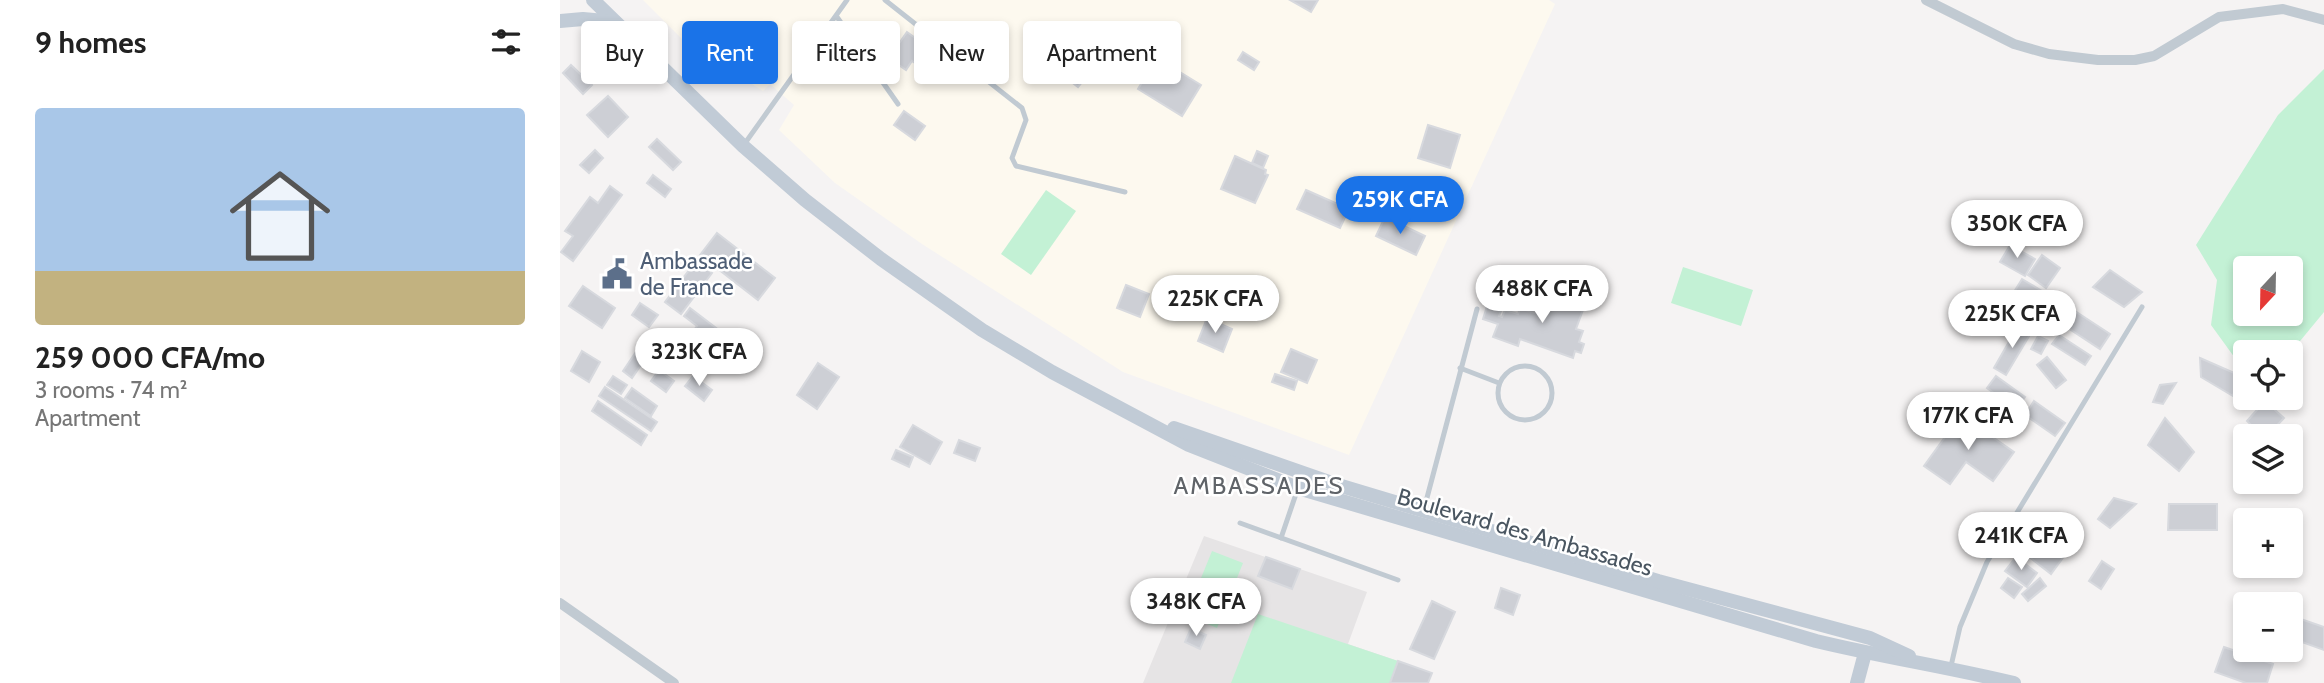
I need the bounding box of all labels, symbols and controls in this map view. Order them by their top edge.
chip: Buy [581,21,668,84]
chip: Rent [682,21,778,84]
chip: Filters [792,21,900,84]
chip: New [914,21,1009,84]
chip: Apartment [1023,21,1181,84]
icon: filters [487,23,525,61]
text: 9 homes [35,24,146,61]
icon: home [217,153,343,279]
pin: 259K CFA [1328,176,1472,236]
text: 259K CFA [1352,185,1448,213]
pin: 350K CFA [1945,201,2089,260]
text: 350K CFA [1967,209,2067,237]
place label: Ambassade de France [640,247,753,301]
north arrow [2233,256,2303,326]
map controls [2233,256,2303,662]
public building icon: Ambassade de France [600,257,634,291]
pin: 488K CFA [1470,266,1614,325]
text: 488K CFA [1492,274,1592,302]
pin: 225K CFA [1143,276,1287,335]
text: 225K CFA [1167,284,1263,312]
pin: 225K CFA [1940,290,2084,350]
text: 225K CFA [1964,299,2060,327]
pin: 323K CFA [627,328,771,388]
text: 323K CFA [651,337,747,365]
text: 259 000 CFA/mo [35,339,265,376]
button: locate [2233,340,2303,410]
text: 3 rooms · 74 m² [35,376,187,404]
pin: 177K CFA [1896,392,2040,452]
text: 177K CFA [1923,401,2013,429]
text: Apartment [35,404,140,432]
button: layers [2233,424,2303,494]
district label: AMBASSADES [1174,471,1344,500]
street label: Boulevard des Ambassades [1394,482,1656,582]
button: + [2233,508,2303,578]
pin: 241K CFA [1949,512,2093,572]
text: 241K CFA [1974,521,2068,549]
pin: 348K CFA [1124,578,1268,638]
text: 348K CFA [1146,587,1246,615]
button: − [2233,592,2303,662]

